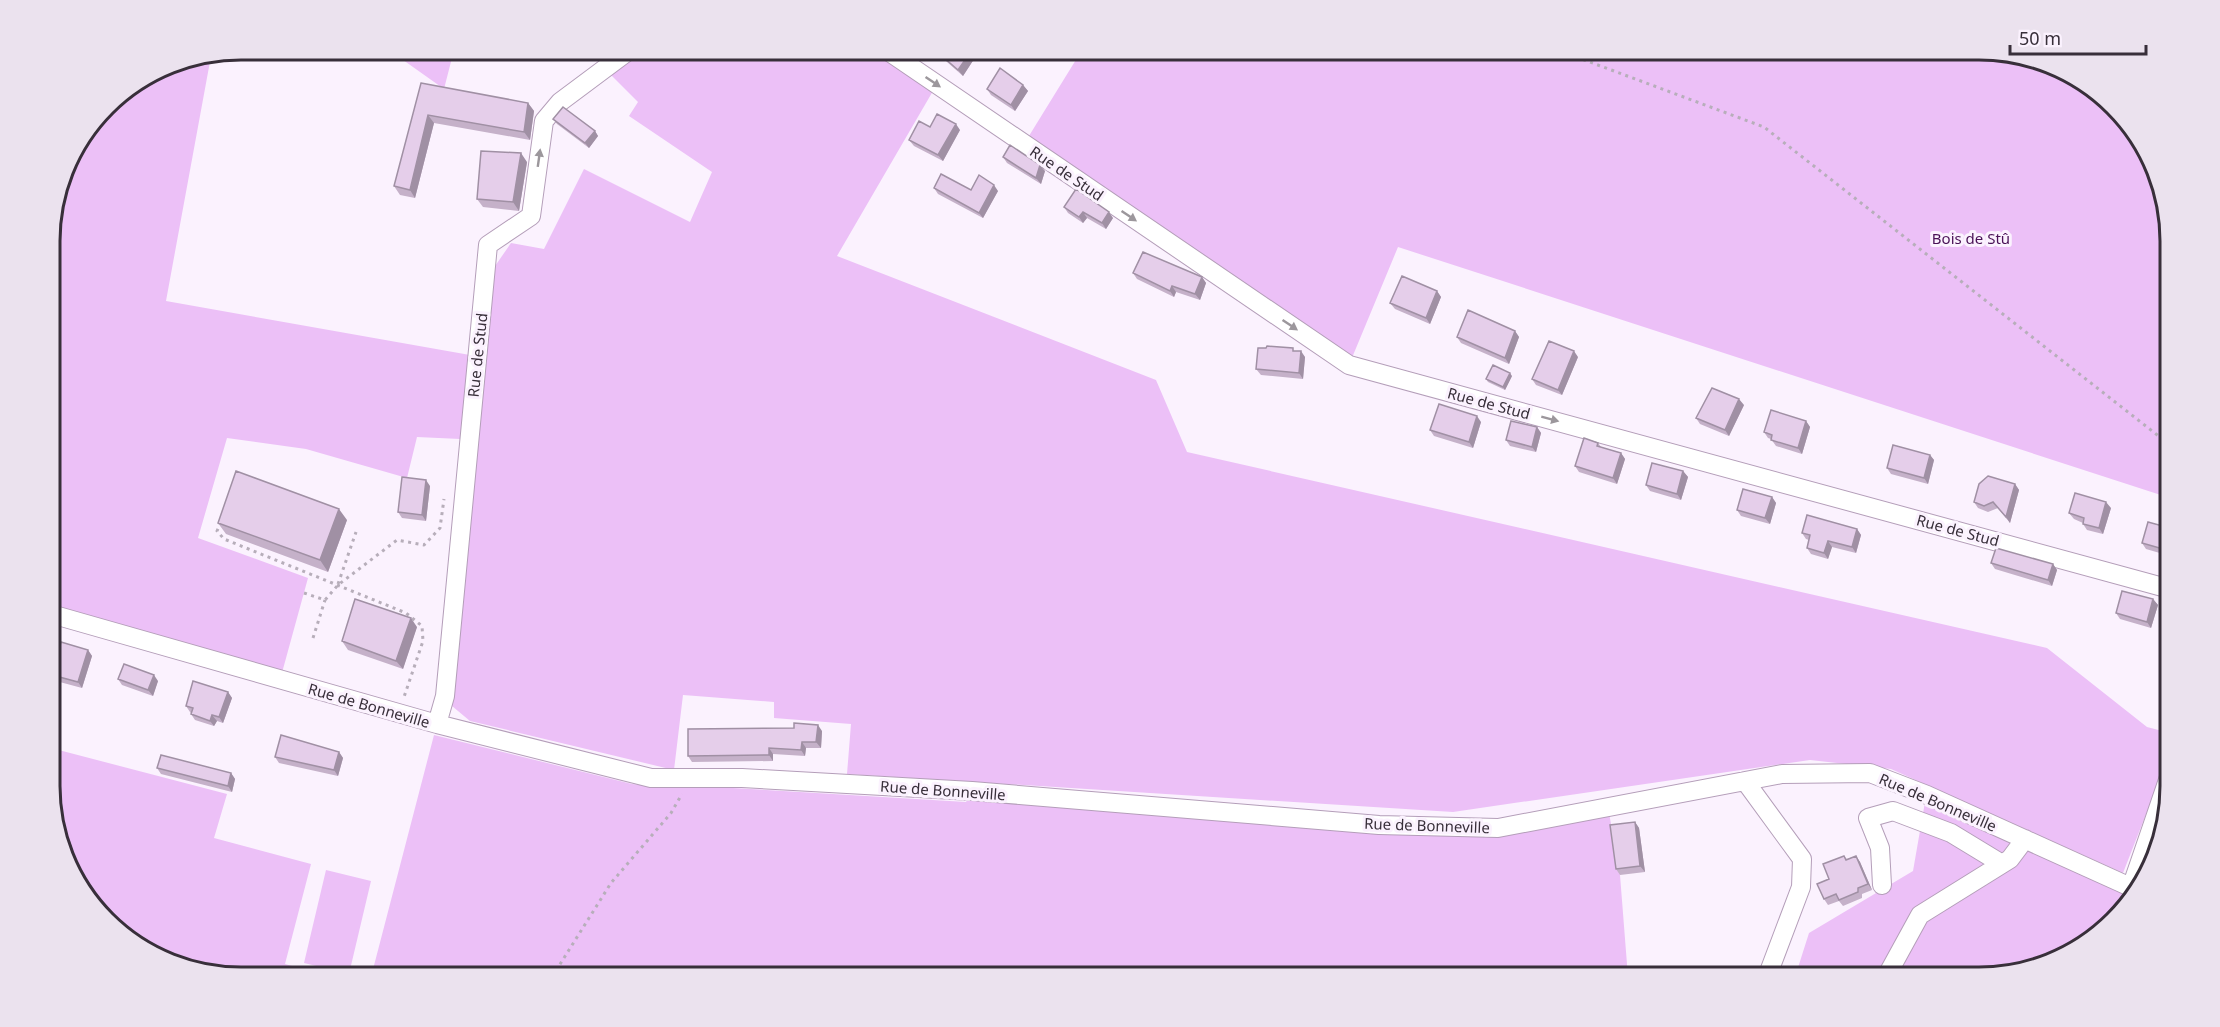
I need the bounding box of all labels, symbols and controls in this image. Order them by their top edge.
scale bar [2010,18,2146,56]
text: 50 m [2019,26,2061,50]
one-way arrow [925,76,941,87]
street label: Rue de Stud [1026,141,1108,205]
one-way arrow [534,148,543,167]
one-way arrow [1121,210,1137,221]
park label: Bois de Stû [1932,228,2010,248]
street label: Rue de Stud [463,312,491,398]
one-way arrow [1282,319,1298,331]
street label: Rue de Stud [1446,382,1532,424]
one-way arrow [1541,415,1559,425]
street label: Rue de Stud [1915,509,2001,551]
street label: Rue de Bonneville [306,678,432,732]
street label: Rue de Bonneville [1876,768,2000,836]
street label: Rue de Bonneville [880,776,1006,804]
street label: Rue de Bonneville [1364,813,1490,837]

